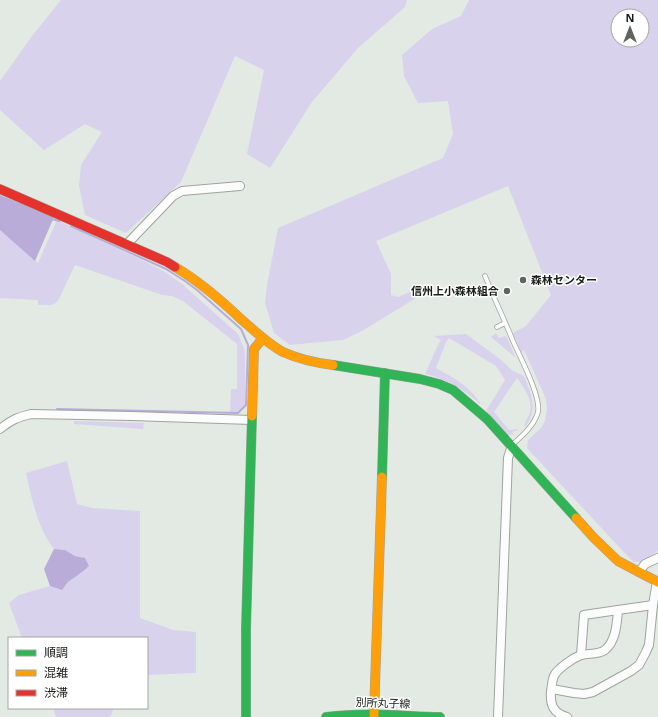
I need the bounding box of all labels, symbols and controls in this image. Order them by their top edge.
north arrow [610,8,650,48]
text: N [626,10,634,25]
place label: 森林センター [531,272,597,287]
marker: 森林センター [518,275,528,285]
place label: 信州上小森林組合 [411,283,499,298]
marker: 信州上小森林組合 [502,286,512,296]
legend [8,637,148,709]
text: 順調 [44,644,68,661]
text: 混雑 [44,664,68,681]
text: 渋滞 [44,684,68,701]
street label: 別所丸子線 [355,694,411,711]

